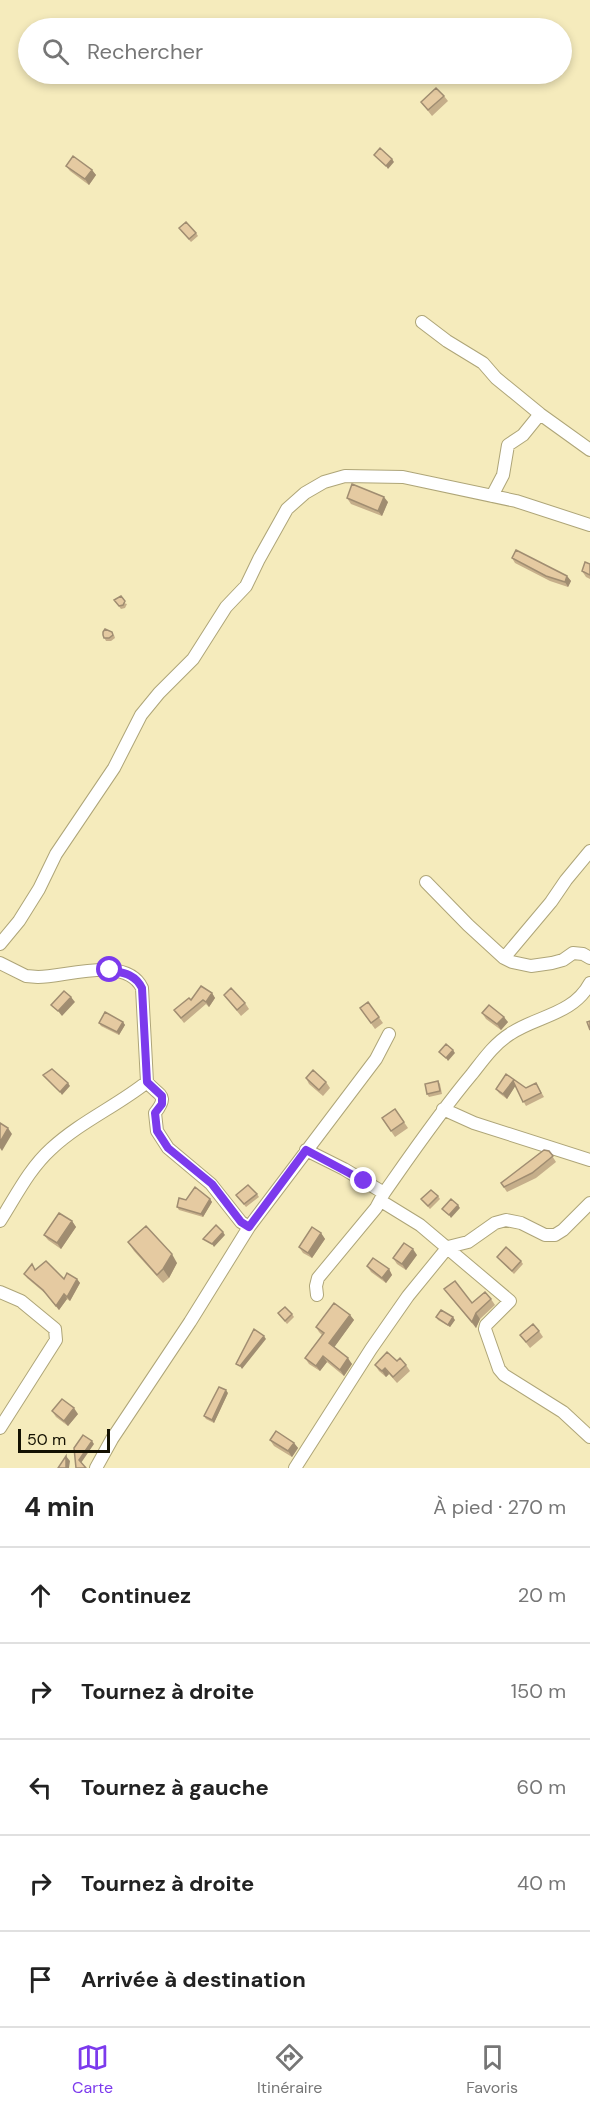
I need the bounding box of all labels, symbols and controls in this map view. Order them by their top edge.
search box [18,18,572,84]
icon: search [39,35,72,68]
text: Rechercher [87,37,203,66]
route start [96,956,122,982]
route end [350,1167,376,1193]
scale bar [18,1426,110,1454]
text: 50 m [27,1429,66,1450]
text: 4 min [24,1490,95,1524]
text: À pied · 270 m [433,1494,566,1520]
icon: ahead [24,1579,57,1612]
text: Continuez [81,1581,191,1610]
text: 20 m [518,1582,566,1608]
icon: right [24,1675,57,1708]
text: Tournez à droite [81,1677,254,1706]
text: 150 m [511,1678,566,1704]
icon: left [24,1771,57,1804]
text: Tournez à gauche [81,1773,269,1802]
text: 60 m [517,1774,566,1800]
icon: right [24,1867,57,1900]
text: Tournez à droite [81,1869,254,1898]
text: 40 m [517,1870,566,1896]
icon: arrive [24,1963,57,1996]
text: Arrivée à destination [81,1965,306,1994]
tab: Carte [72,2041,113,2098]
tab: Itinéraire [257,2041,322,2098]
tab: Favoris [466,2041,518,2098]

